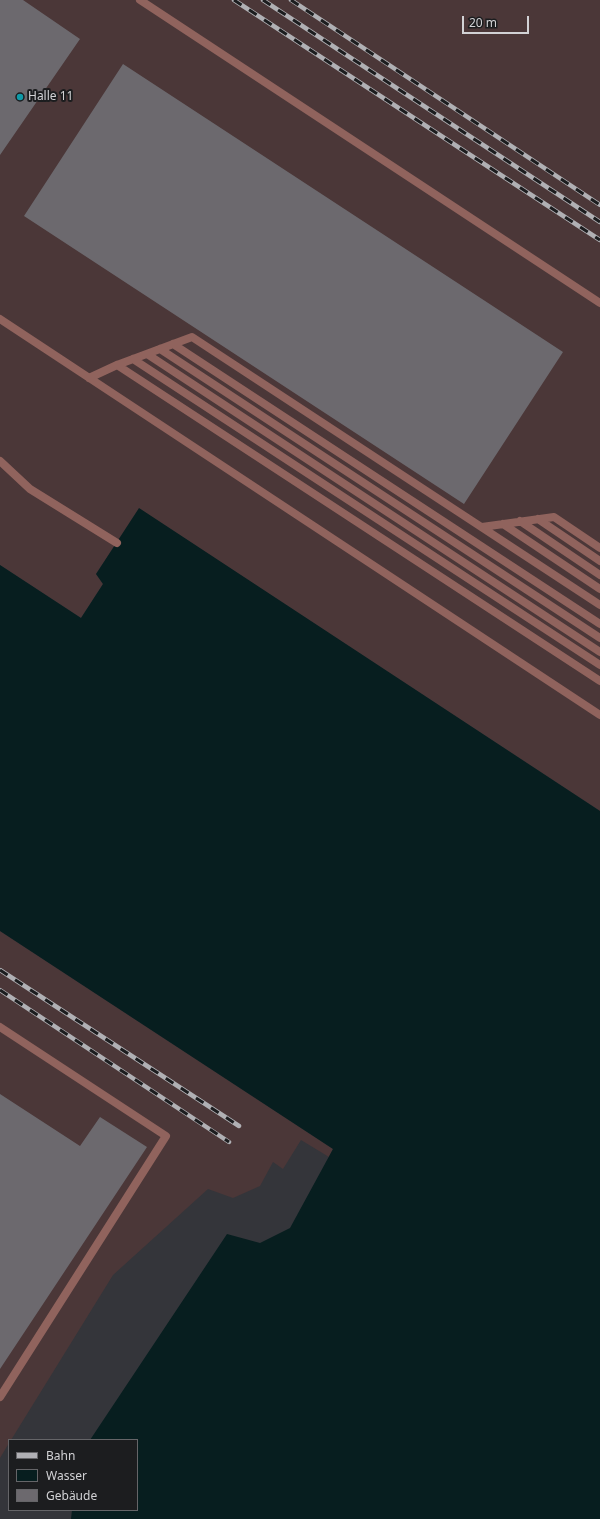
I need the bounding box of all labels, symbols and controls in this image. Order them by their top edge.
scale bar [464,8,531,34]
text: 20 m [469,14,497,31]
place label: Halle 11 [28,90,73,104]
marker: Halle 11 [15,92,25,102]
legend [8,1439,138,1511]
text: Bahn [46,1447,75,1464]
text: Wasser [46,1467,87,1484]
text: Gebäude [46,1487,97,1504]

